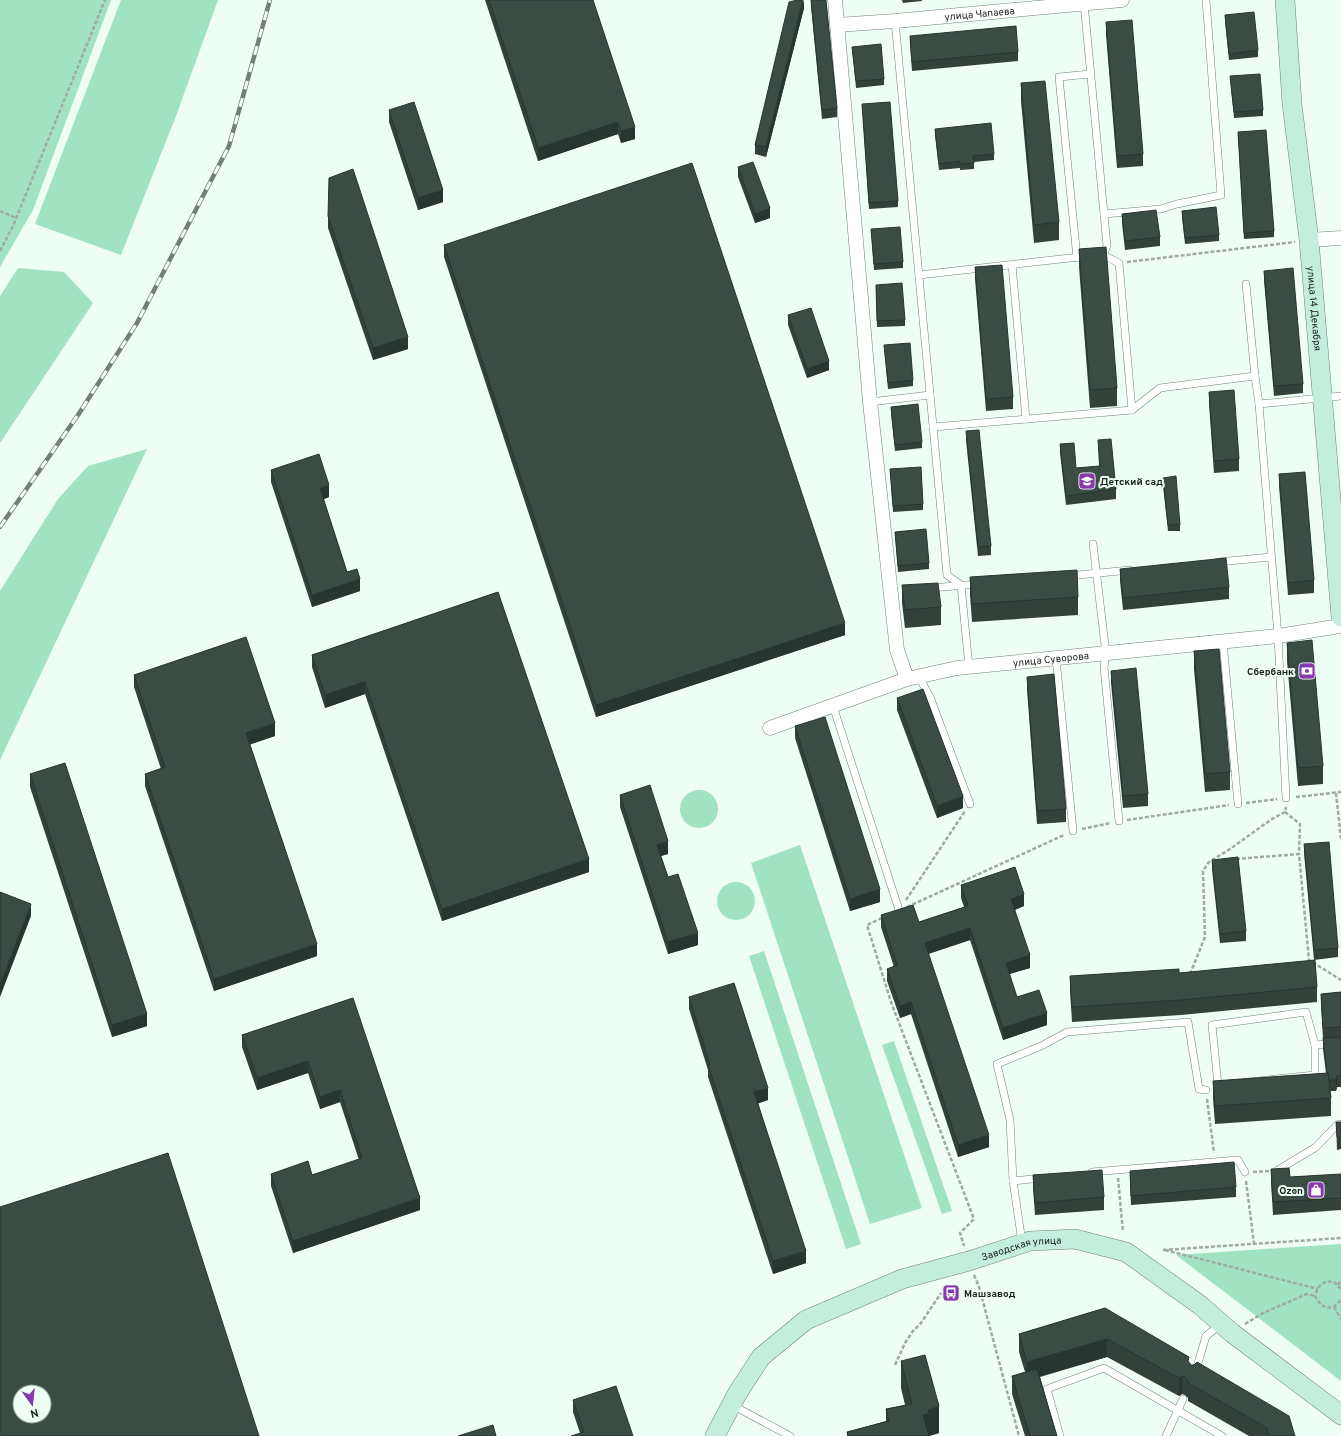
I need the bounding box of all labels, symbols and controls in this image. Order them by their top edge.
street label: улица Чапаева [944,5,1015,24]
street label: улица 14 Декабря [1303,266,1323,352]
school or university icon: Детский сад [1077,471,1097,491]
place label: Детский сад [1100,476,1163,489]
street label: улица Суворова [1012,650,1090,670]
bank icon: Сбербанк [1297,661,1317,681]
place label: Сбербанк [1247,666,1294,679]
shop icon: Ozon [1306,1180,1326,1200]
place label: Ozon [1279,1185,1303,1198]
street label: Заводская улица [980,1235,1062,1264]
bus stop icon: Машзавод [941,1283,961,1303]
place label: Машзавод [964,1288,1016,1301]
north arrow [12,1384,52,1424]
text: N [29,1405,40,1420]

